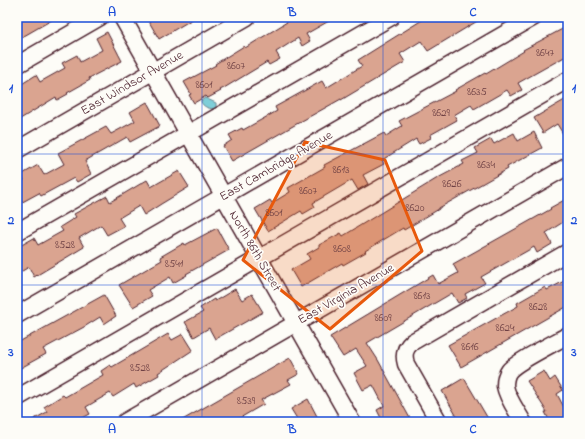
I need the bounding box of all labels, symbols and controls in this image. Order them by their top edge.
text: A [108,3,116,22]
text: B [287,3,297,22]
text: C [469,3,477,22]
house number: 8647 [536,45,554,61]
street label: East Windsor Avenue [77,46,187,120]
house number: 8607 [227,58,246,74]
house number: 8601 [195,77,213,93]
text: 1 [9,79,14,98]
text: 1 [572,79,577,98]
house number: 8635 [467,84,487,100]
house number: 8629 [432,105,451,121]
street label: East Cambridge Avenue [216,126,337,207]
house number: 8634 [477,157,495,173]
house number: 8613 [332,162,350,178]
house number: 8626 [442,176,462,192]
house number: 8607 [299,183,318,199]
house number: 8620 [405,200,425,216]
house number: 8601 [265,205,283,221]
street label: North 86th Street [224,207,286,295]
text: 2 [7,211,15,230]
text: 2 [570,211,578,230]
house number: 8528 [55,237,75,253]
house number: 8608 [333,241,351,257]
house number: 8541 [165,256,184,272]
street label: East Virginia Avenue [294,259,398,330]
house number: 8613 [413,288,431,304]
house number: 8628 [529,299,547,315]
house number: 8609 [374,310,392,326]
house number: 8624 [496,320,515,336]
house number: 8616 [461,339,479,355]
text: 3 [7,343,14,362]
text: 3 [570,343,577,362]
house number: 8528 [130,360,150,376]
house number: 8539 [237,393,256,409]
text: A [108,420,116,439]
text: B [287,420,297,439]
text: C [469,420,477,439]

